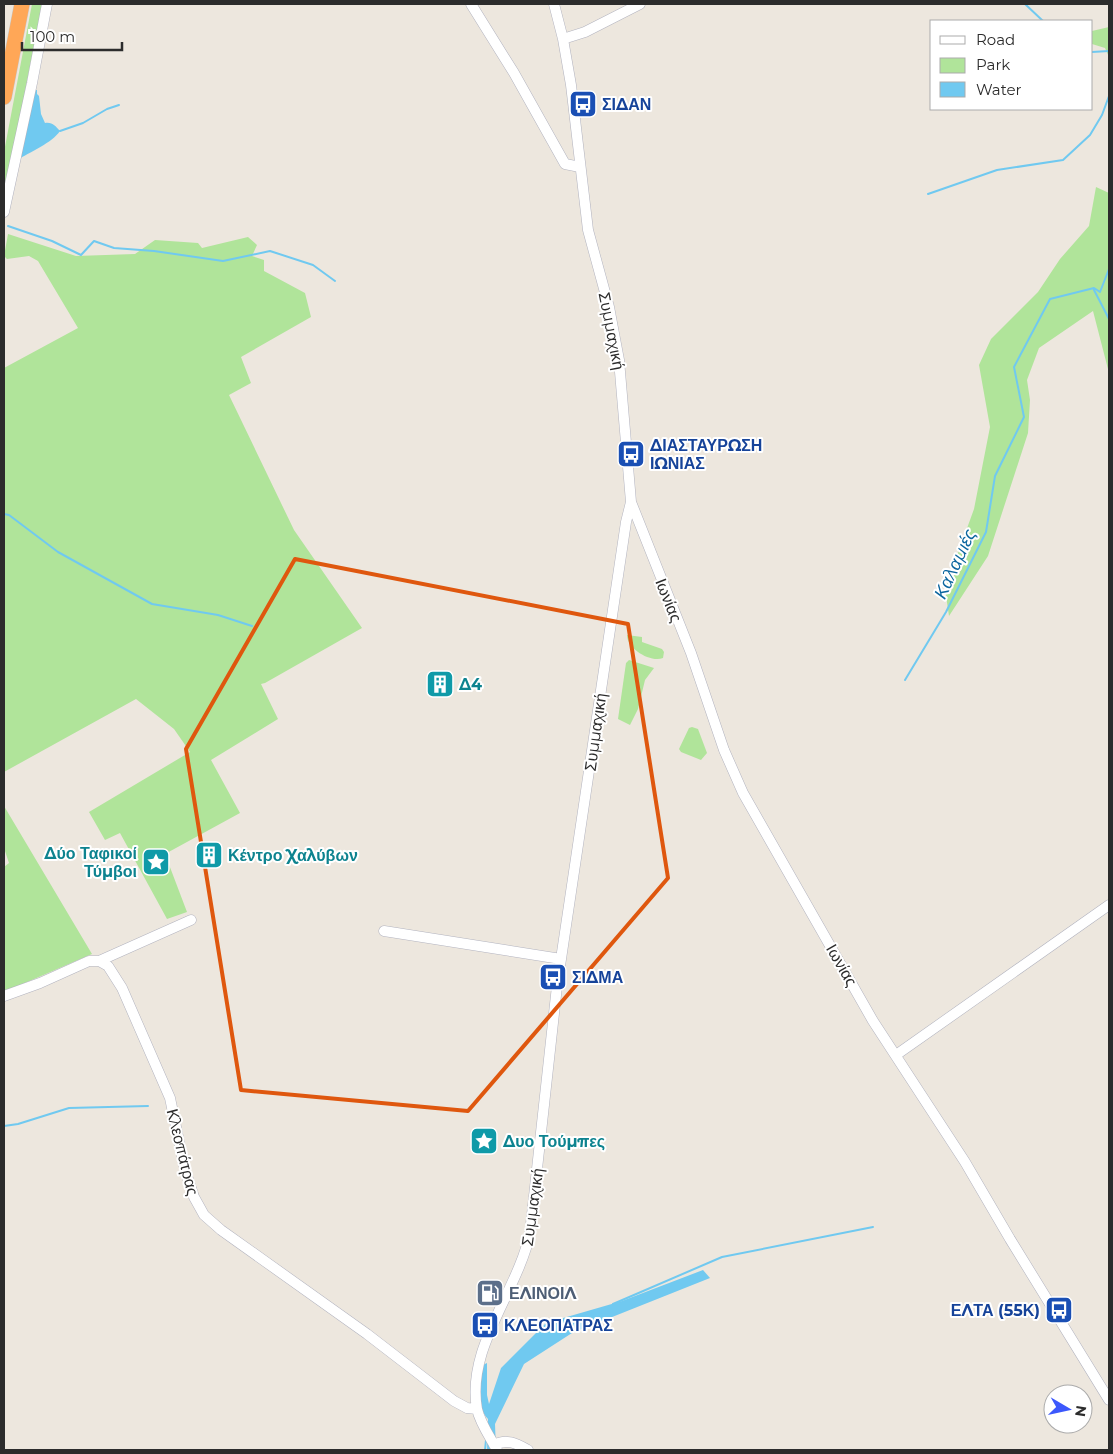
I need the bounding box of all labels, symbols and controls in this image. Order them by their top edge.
scale bar [22,20,122,52]
legend [930,20,1093,110]
text: 100 m [30,27,75,46]
text: Road [976,30,1015,49]
text: Park [976,55,1010,74]
text: Water [976,80,1022,99]
bus stop icon: ΣΙΔΑΝ [568,89,598,119]
place label: ΣΙΔΑΝ [602,95,651,114]
street label: Συμμαχική [595,291,628,371]
place label: ΔΙΑΣΤΑΥΡΩΣΗ ΙΩΝΙΑΣ [649,436,762,473]
bus stop icon: ΔΙΑΣΤΑΥΡΩΣΗ ΙΩΝΙΑΣ [616,439,646,469]
water label: Καλαμιές [929,525,981,602]
street label: Ιωνίας [651,576,686,625]
building icon: Δ4 [425,669,455,699]
place label: Δ4 [458,675,482,694]
street label: Συμμαχική [581,692,610,772]
building icon: Κέντρο Χαλύβων [194,840,224,870]
place label: Δύο Ταφικοί Τύμβοι [43,844,137,881]
place label: Κέντρο Χαλύβων [228,846,358,865]
place icon: Δύο Ταφικοί Τύμβοι [141,847,171,877]
street label: Ιωνίας [822,941,861,990]
bus stop icon: ΣΙΔΜΑ [538,962,568,992]
place label: ΣΙΔΜΑ [572,968,624,987]
street label: Κλεοπάτρας [163,1107,203,1198]
place icon: Δυο Τούμπες [469,1126,499,1156]
place label: Δυο Τούμπες [502,1132,605,1151]
street label: Συμμαχική [518,1167,547,1247]
fuel station icon: ΕΛΙΝΟΙΛ [475,1278,505,1308]
place label: ΕΛΙΝΟΙΛ [509,1284,577,1303]
bus stop icon: ΕΛΤΑ (55Κ) [1044,1295,1074,1325]
place label: ΕΛΤΑ (55Κ) [951,1301,1040,1320]
bus stop icon: ΚΛΕΟΠΑΤΡΑΣ [470,1310,500,1340]
place label: ΚΛΕΟΠΑΤΡΑΣ [504,1316,613,1335]
north arrow [1043,1384,1093,1434]
text: N [1071,1404,1091,1418]

